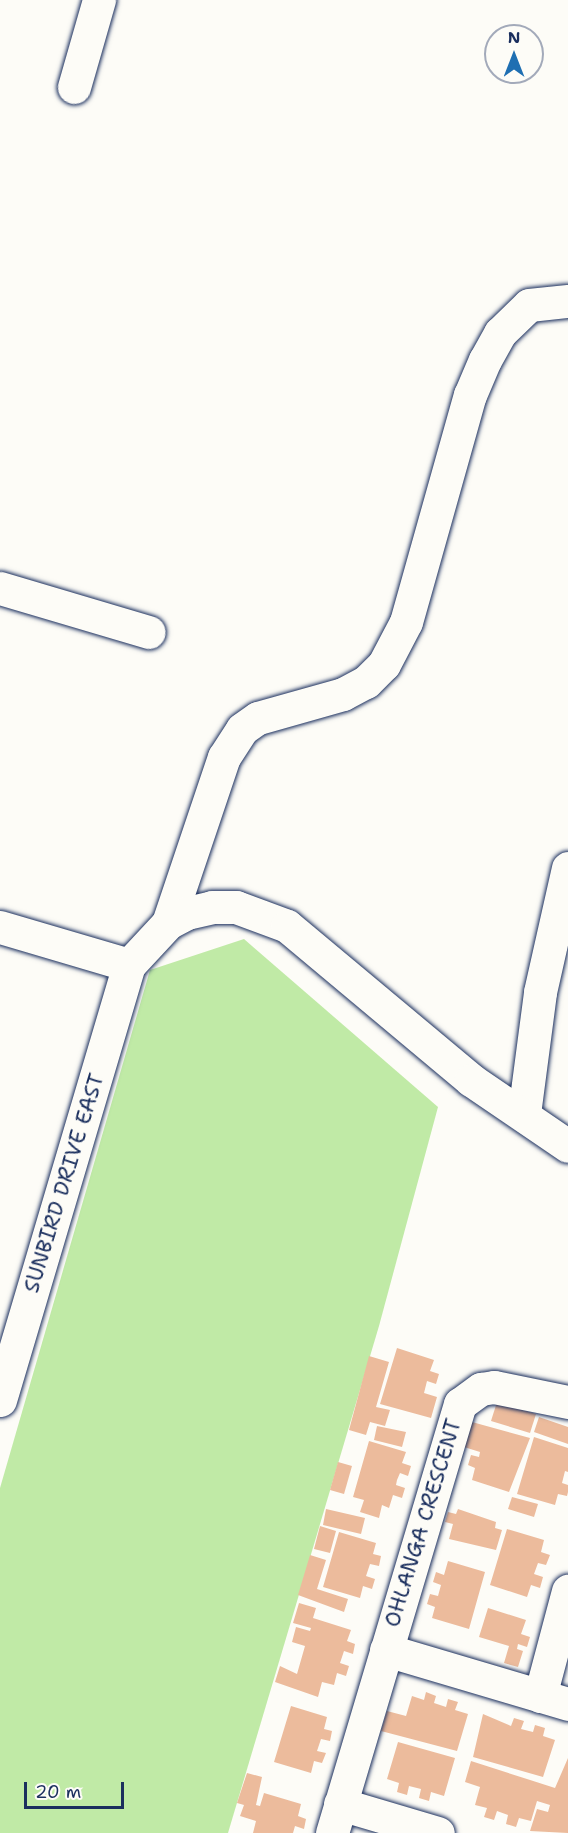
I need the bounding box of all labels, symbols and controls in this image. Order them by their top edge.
north arrow [484,24,544,84]
text: N [508,27,520,48]
street label: SUNBIRD DRIVE EAST [19,1070,109,1296]
street label: OHLANGA CRESCENT [379,1416,467,1630]
scale bar [27,1770,128,1808]
text: 20 m [35,1780,81,1804]

